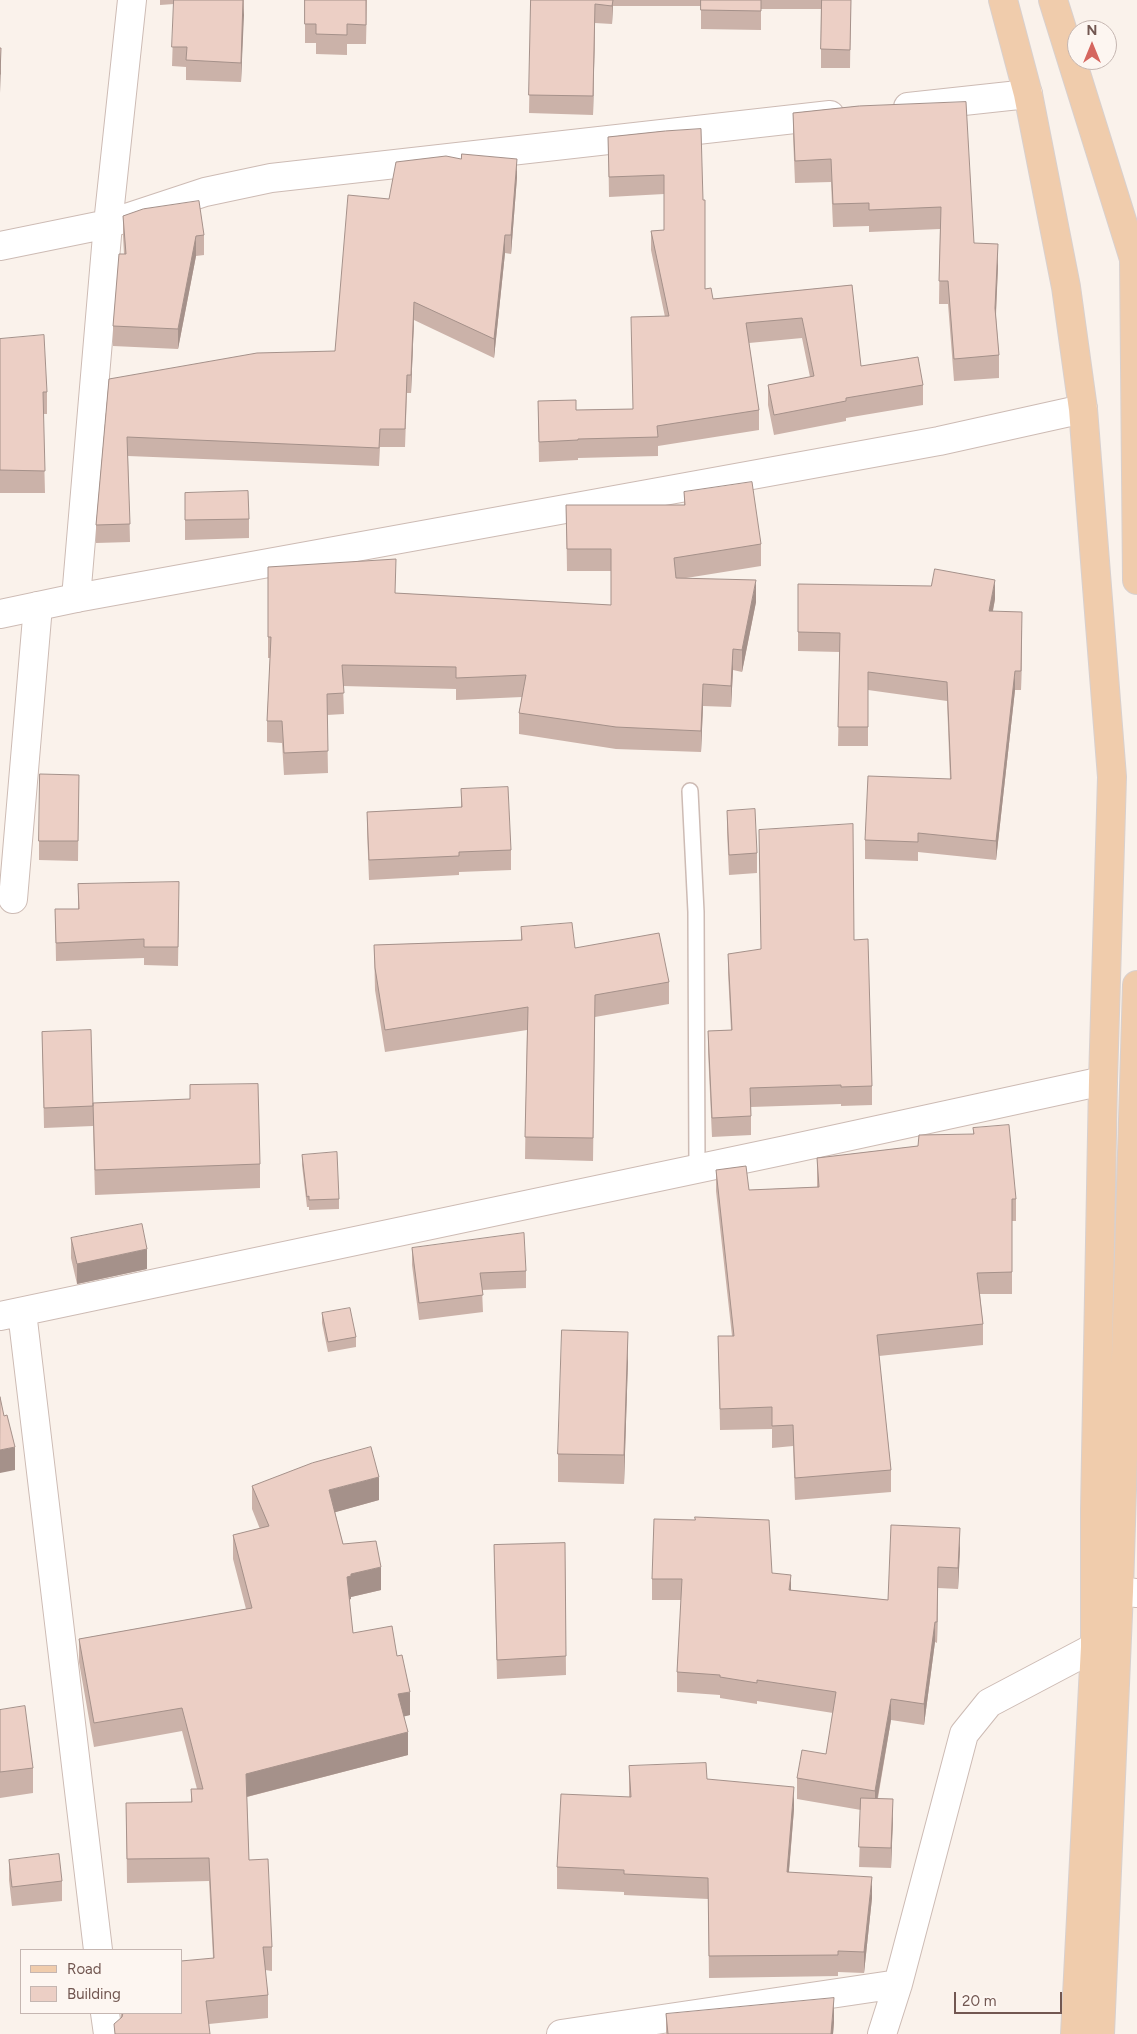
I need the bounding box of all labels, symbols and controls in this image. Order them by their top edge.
north arrow [1067,20,1117,70]
text: N [1087,22,1097,39]
legend [20,1949,182,2014]
text: Road [67,1960,102,1978]
scale bar [957,1982,1064,2014]
text: Building [67,1985,121,2003]
text: 20 m [962,1992,996,2010]

